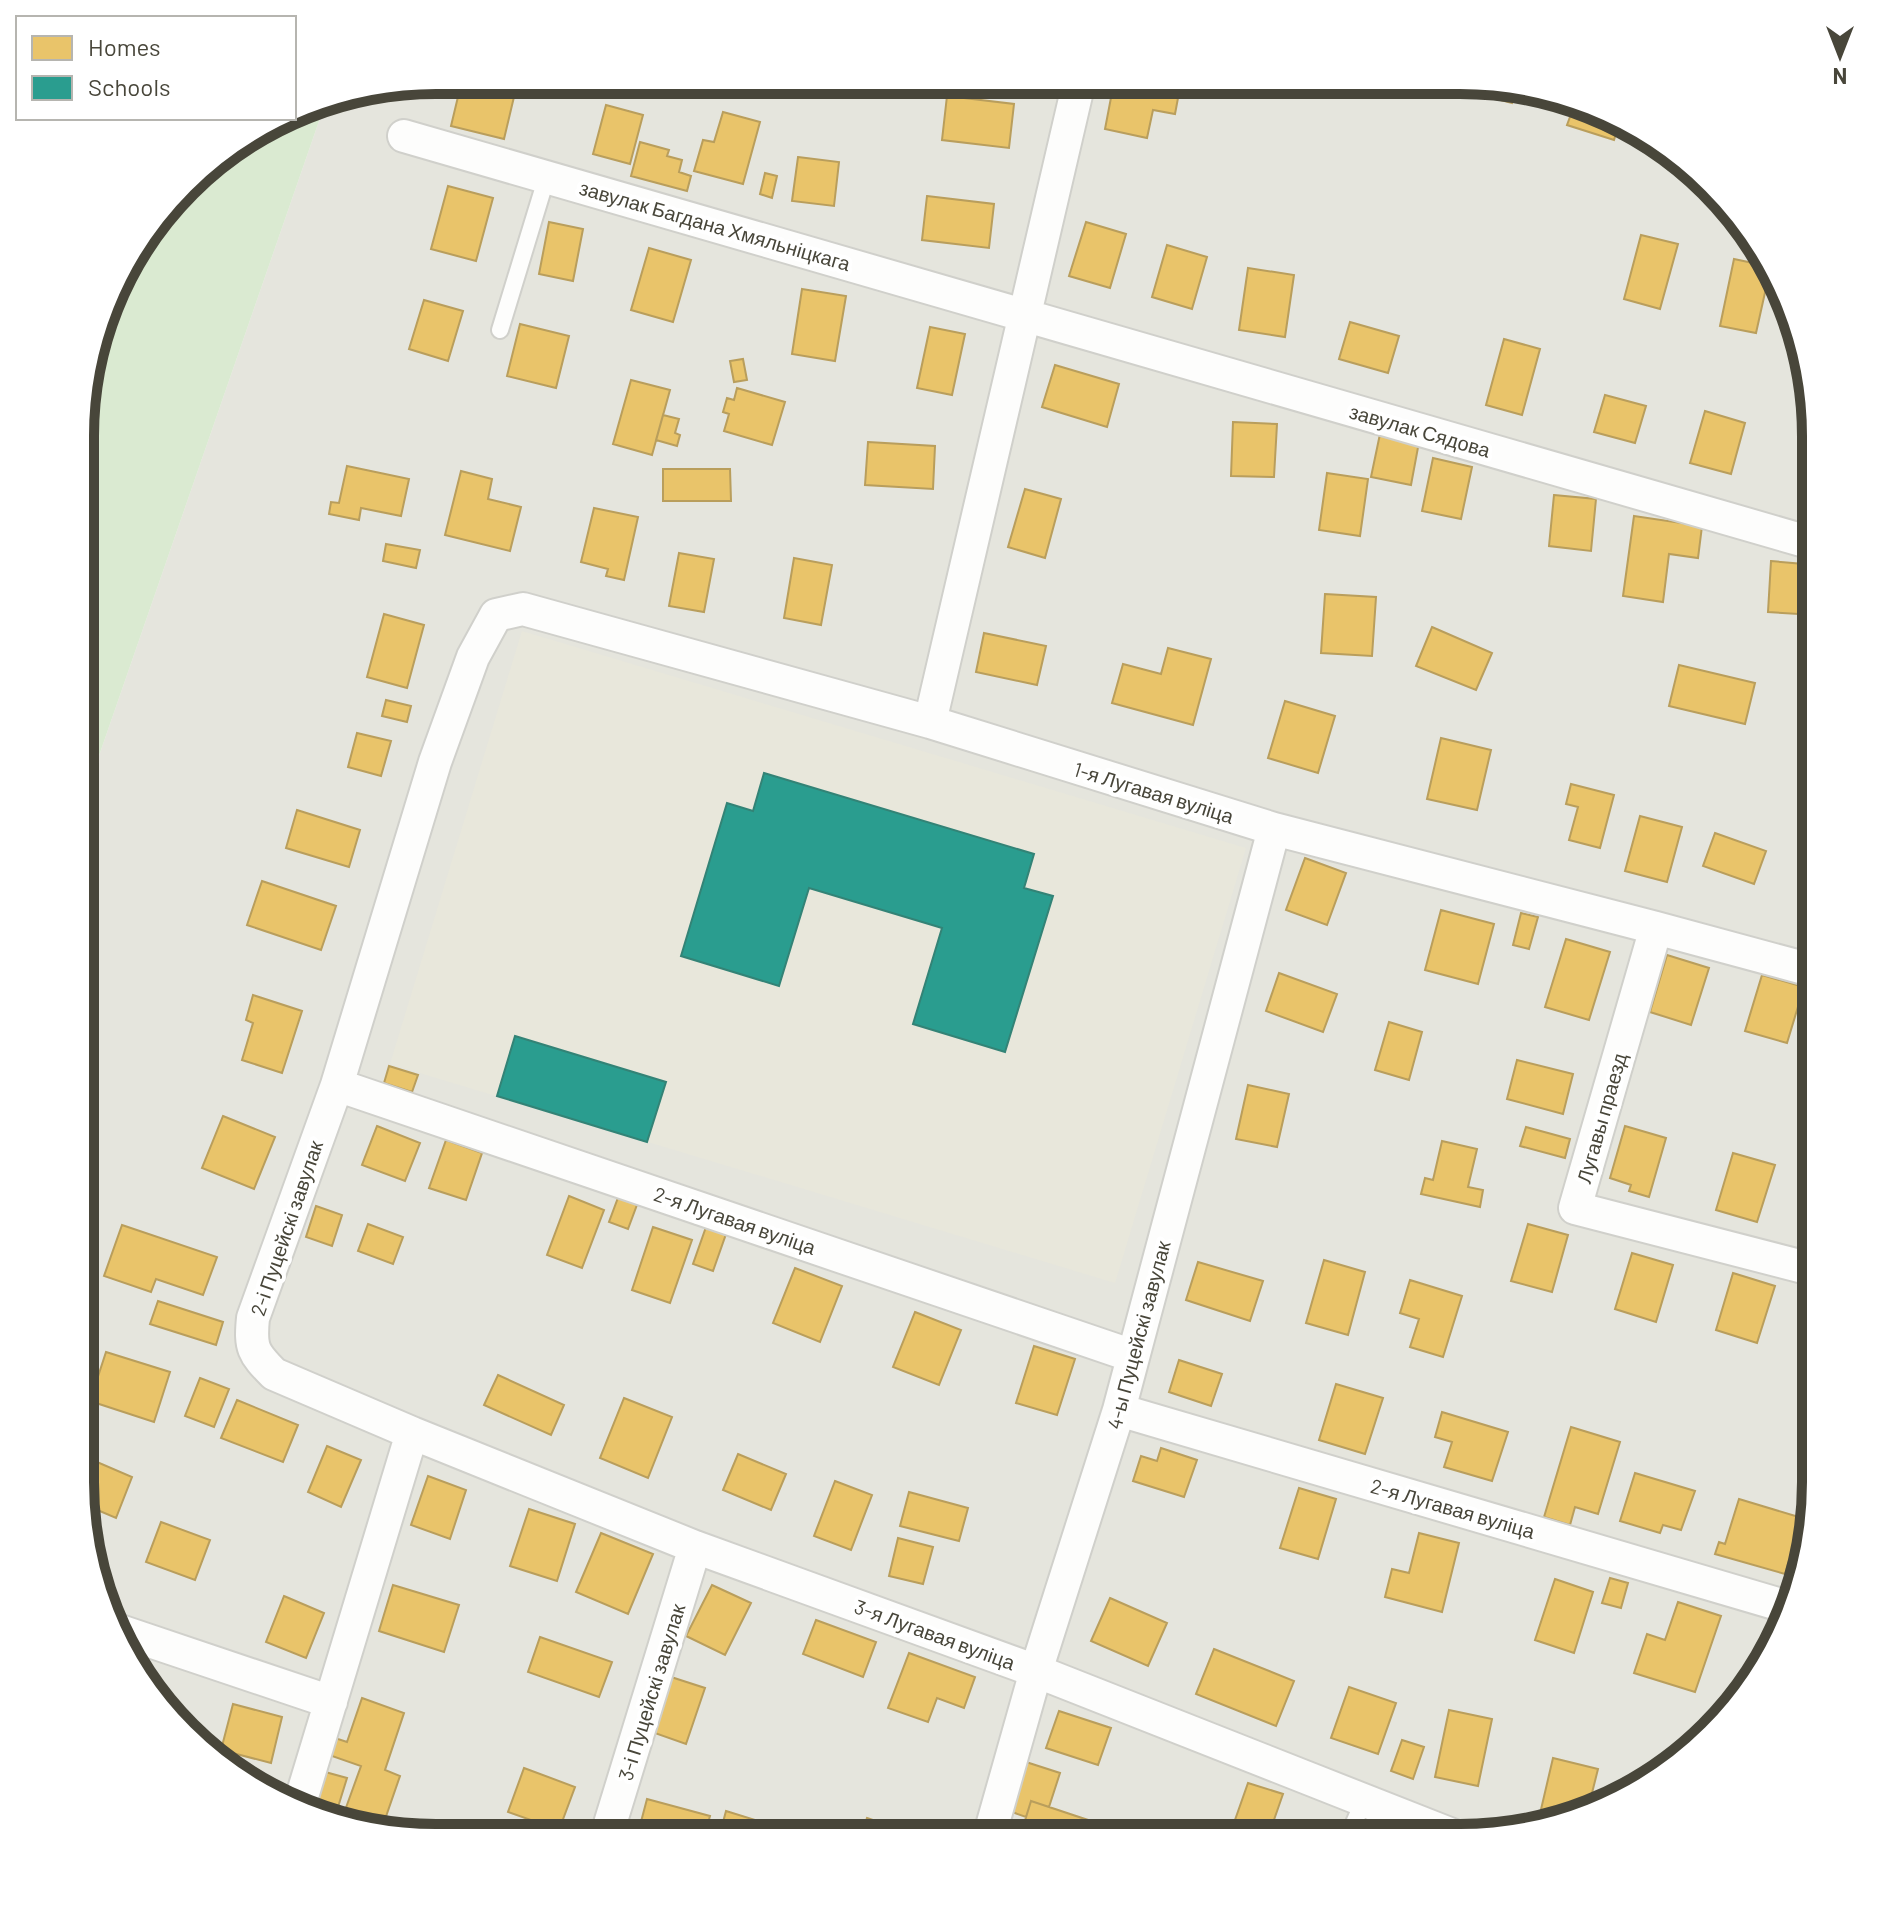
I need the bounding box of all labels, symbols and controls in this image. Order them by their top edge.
legend [16,16,296,120]
north arrow [1800,16,1880,96]
text: Homes [88,32,161,61]
text: N [1833,64,1847,90]
text: Schools [88,72,171,101]
street label: завулак Багдана Хмяльніцкага [577,175,854,275]
street label: завулак Сядова [1347,398,1494,462]
street label: 1-я Лугавая вуліца [1071,756,1238,828]
street label: Лугавы праезд [1571,1050,1631,1186]
street label: 2-і Пуцейскі завулак [245,1137,327,1319]
street label: 2-я Лугавая вуліца [651,1181,820,1259]
street label: 4-ы Пуцейскі завулак [1101,1238,1175,1432]
street label: 2-я Лугавая вуліца [1368,1473,1539,1543]
street label: 3-я Лугавая вуліца [851,1594,1019,1674]
street label: 3-і Пуцейскі завулак [613,1601,689,1783]

